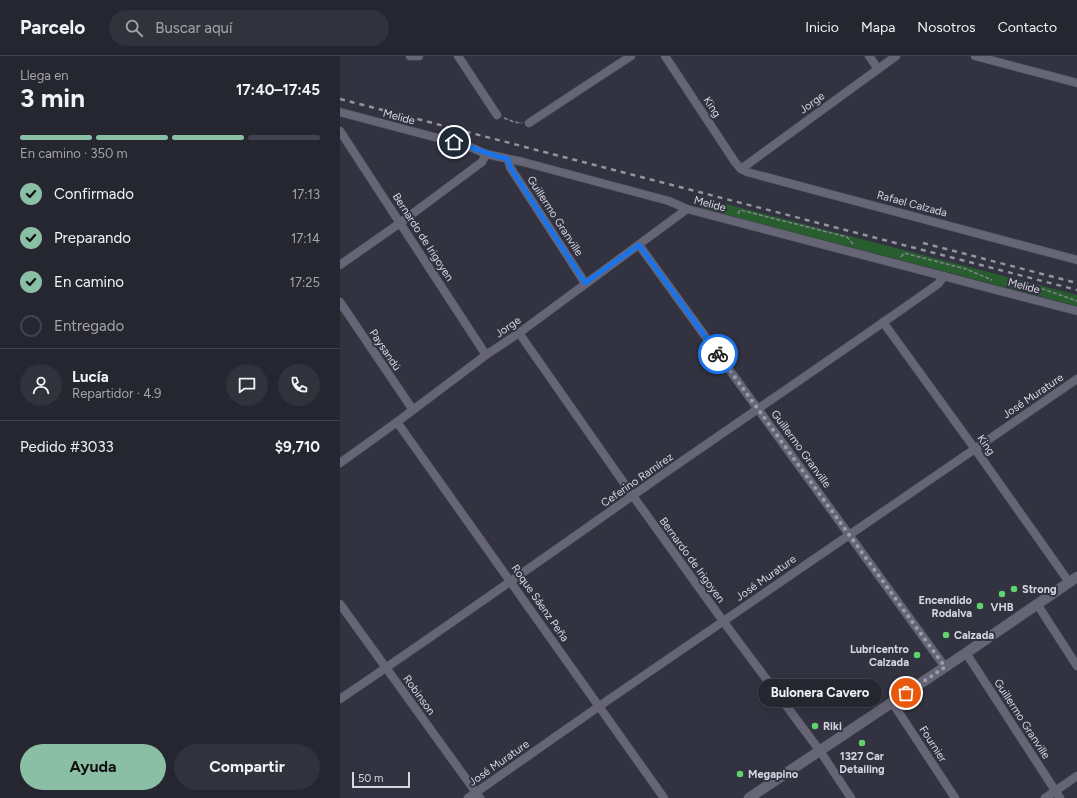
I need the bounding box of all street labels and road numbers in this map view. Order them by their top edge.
street label: Jorge [797,89,827,117]
street label: King [701,94,723,120]
street label: Melide [382,106,416,128]
street label: Guillermo Granville [524,173,586,259]
street label: Rafael Calzada [875,188,949,220]
street label: Bernardo de Irigoyen [390,191,456,283]
street label: Melide [693,193,727,215]
street label: Melide [1007,275,1041,297]
street label: Jorge [493,314,523,340]
street label: Paysandú [366,327,404,373]
street label: José Murature [1000,371,1066,421]
street label: Guillermo Granville [768,408,834,490]
street label: King [974,432,998,458]
street label: Ceferino Ramírez [598,450,676,510]
street label: Bernardo de Irigoyen [657,515,727,605]
street label: José Murature [733,552,799,604]
street label: Roque Sáenz Peña [509,562,571,644]
street label: Robinson [400,673,438,717]
street label: Guillermo Granville [991,676,1053,762]
street label: Fournier [917,723,950,765]
street label: José Murature [466,737,532,789]

